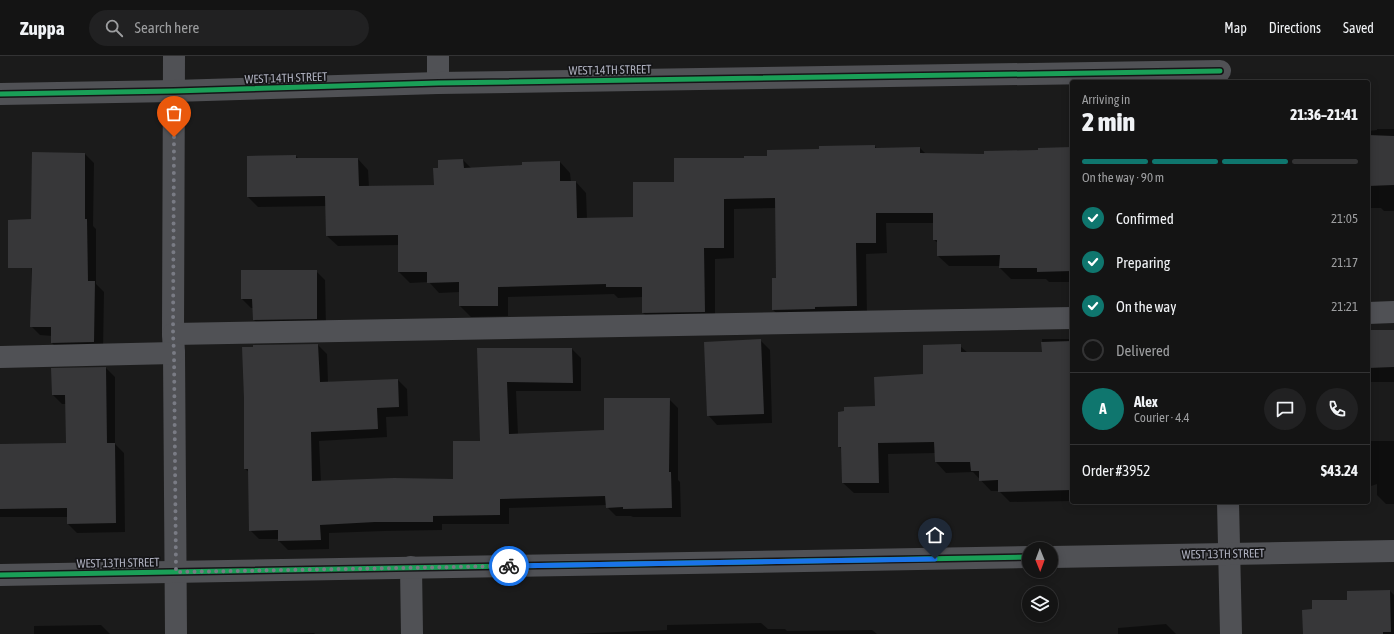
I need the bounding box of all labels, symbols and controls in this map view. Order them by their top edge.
search box [89,10,369,46]
text: Zuppa [20,17,65,39]
icon: search [103,17,125,39]
text: Search here [135,19,199,36]
text: Map [1224,20,1247,36]
text: Directions [1269,20,1321,36]
text: Saved [1343,20,1374,36]
street label: WEST 14TH STREET [569,62,652,78]
street label: WEST 14TH STREET [244,70,328,86]
text: Arriving in [1082,92,1130,107]
pin [157,96,191,137]
icon: bag [163,102,185,124]
text: 21:36–21:41 [1290,106,1358,123]
text: 2 min [1082,107,1135,137]
text: On the way · 90 m [1082,170,1164,185]
icon: check [1082,207,1104,229]
text: Confirmed [1116,210,1174,227]
text: 21:05 [1331,211,1358,226]
icon: check [1082,251,1104,273]
text: Preparing [1116,254,1170,271]
text: 21:17 [1331,255,1358,270]
icon: check [1082,295,1104,317]
text: On the way [1116,298,1177,315]
text: 21:21 [1331,299,1358,314]
text: Delivered [1116,342,1170,359]
button: chat [1264,388,1306,430]
button: phone [1316,388,1358,430]
text: Alex [1134,393,1158,410]
text: A [1099,400,1107,417]
text: Courier · 4.4 [1134,410,1190,425]
text: Order #3952 [1082,462,1150,479]
text: $43.24 [1321,462,1358,479]
pin [918,518,952,559]
icon: home [924,524,946,546]
north arrow [1022,542,1058,578]
map controls [1022,542,1058,622]
courier [489,546,529,586]
street label: WEST 13TH STREET [1182,546,1265,562]
street label: WEST 13TH STREET [77,555,160,571]
icon: bike [498,555,520,577]
button: layers [1022,586,1058,622]

